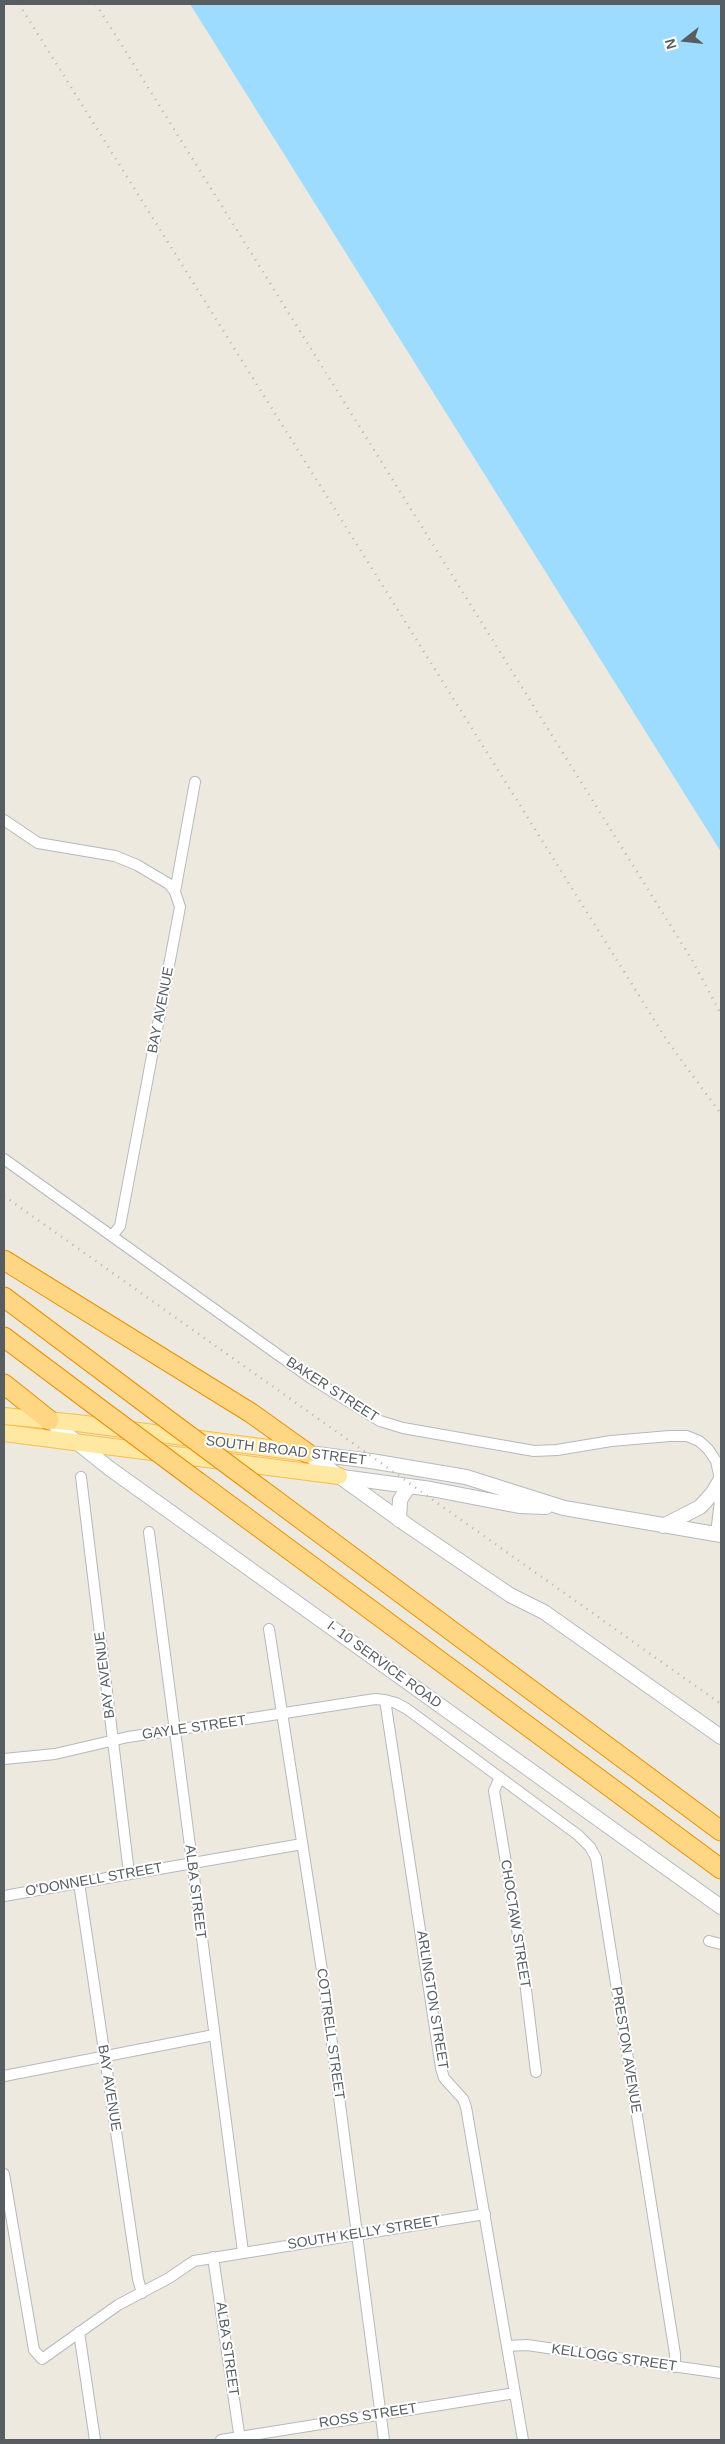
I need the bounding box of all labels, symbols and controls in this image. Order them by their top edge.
north arrow [660,15,710,65]
text: N [661,37,680,51]
street label: BAY AVENUE [144,966,178,1054]
street label: BAKER STREET [283,1354,381,1426]
street label: SOUTH BROAD STREET [205,1433,367,1469]
street label: I- 10 SERVICE ROAD [323,1618,445,1712]
street label: BAY AVENUE [91,1631,119,1719]
street label: GAYLE STREET [141,1712,247,1744]
street label: ALBA STREET [181,1844,209,1940]
street label: CHOCTAW STREET [497,1859,533,1989]
street label: O'DONNELL STREET [24,1860,164,1900]
street label: ARLINGTON STREET [413,1929,451,2071]
street label: COTTRELL STREET [312,1967,348,2101]
street label: PRESTON AVENUE [608,1986,644,2114]
street label: BAY AVENUE [94,2044,124,2132]
street label: SOUTH KELLY STREET [286,2213,442,2253]
street label: ALBA STREET [212,2301,242,2397]
street label: KELLOGG STREET [550,2341,678,2375]
street label: ROSS STREET [318,2400,418,2432]

